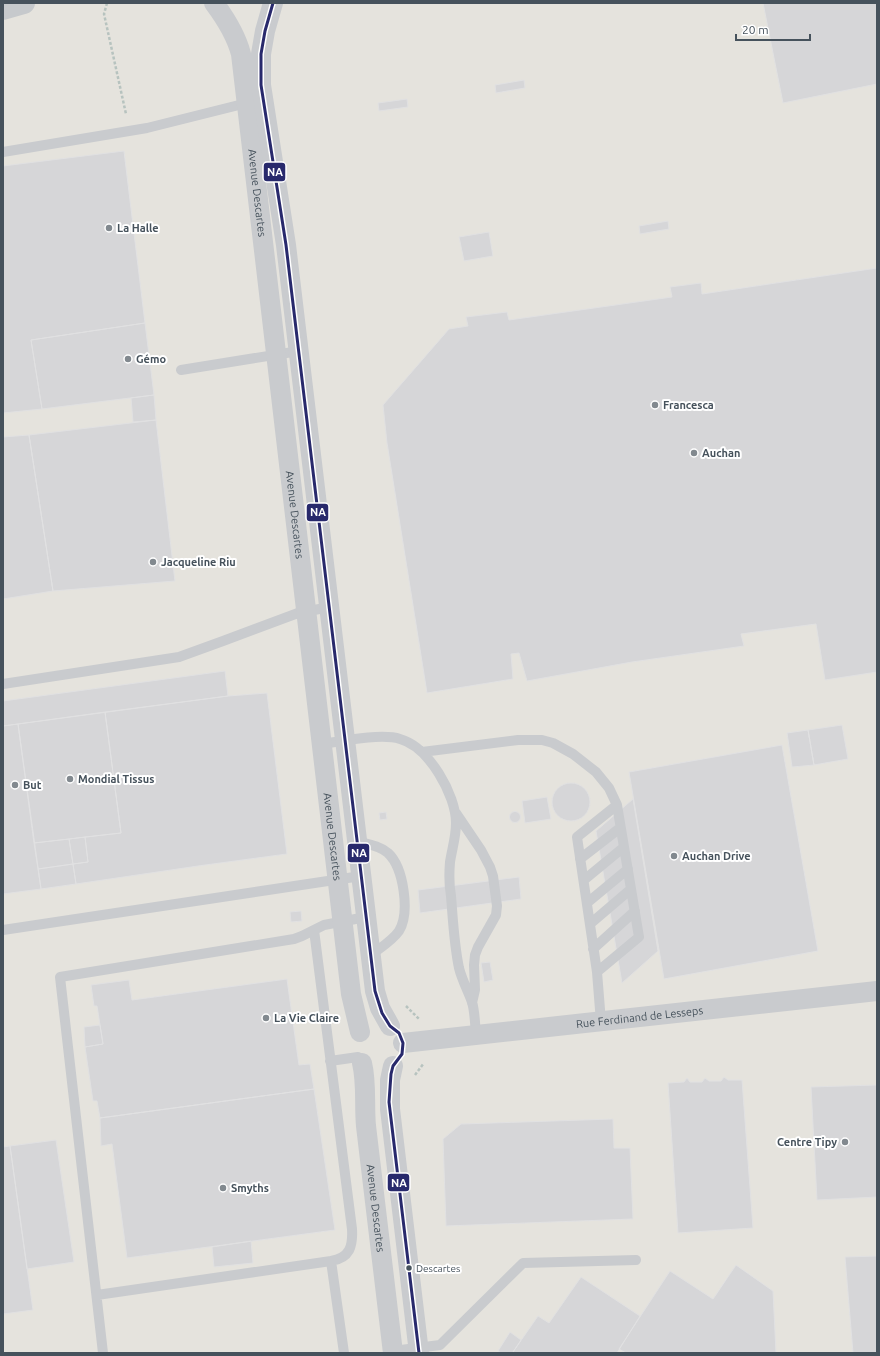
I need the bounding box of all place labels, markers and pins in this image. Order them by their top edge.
place label: La Halle [117,222,159,234]
marker: La Halle [104,223,114,233]
place label: Gémo [136,353,166,365]
marker: Gémo [123,354,133,364]
place label: Francesca [663,399,714,411]
marker: Francesca [650,400,660,410]
place label: Auchan [702,447,740,459]
marker: Auchan [689,448,699,458]
place label: Jacqueline Riu [161,556,236,568]
marker: Jacqueline Riu [148,557,158,567]
place label: Mondial Tissus [78,773,154,785]
marker: Mondial Tissus [65,774,75,784]
place label: But [23,779,42,791]
marker: But [10,780,20,790]
place label: Auchan Drive [682,850,751,862]
marker: Auchan Drive [669,851,679,861]
place label: La Vie Claire [274,1012,339,1024]
marker: La Vie Claire [261,1013,271,1023]
place label: Centre Tipy [777,1136,837,1148]
marker: Centre Tipy [840,1137,850,1147]
place label: Smyths [231,1182,269,1194]
marker: Smyths [218,1183,228,1193]
marker: Descartes [404,1263,414,1273]
place label: Descartes [416,1263,460,1274]

